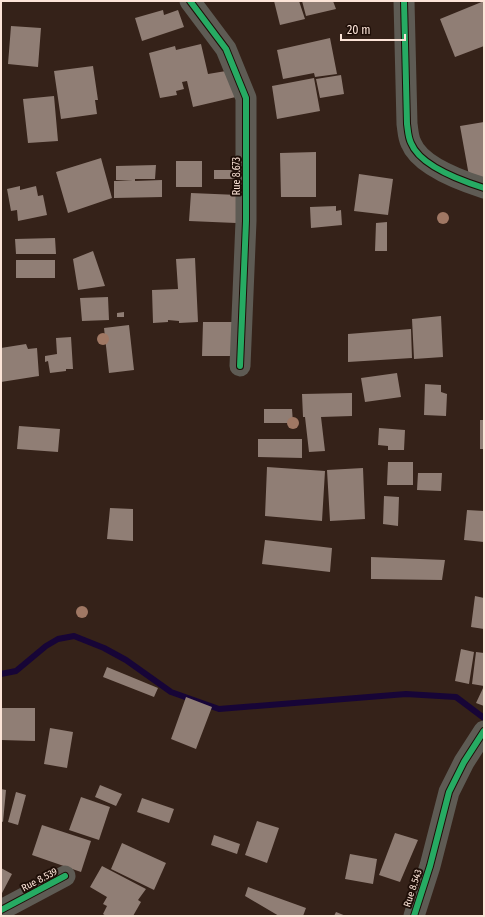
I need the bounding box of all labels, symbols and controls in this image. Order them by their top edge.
scale bar [341,16,405,42]
text: 20 m [347,23,371,37]
street label: Rue 8.673 [231,156,243,195]
street label: Rue 8.539 [19,865,60,894]
street label: Rue 8.543 [401,867,425,909]

